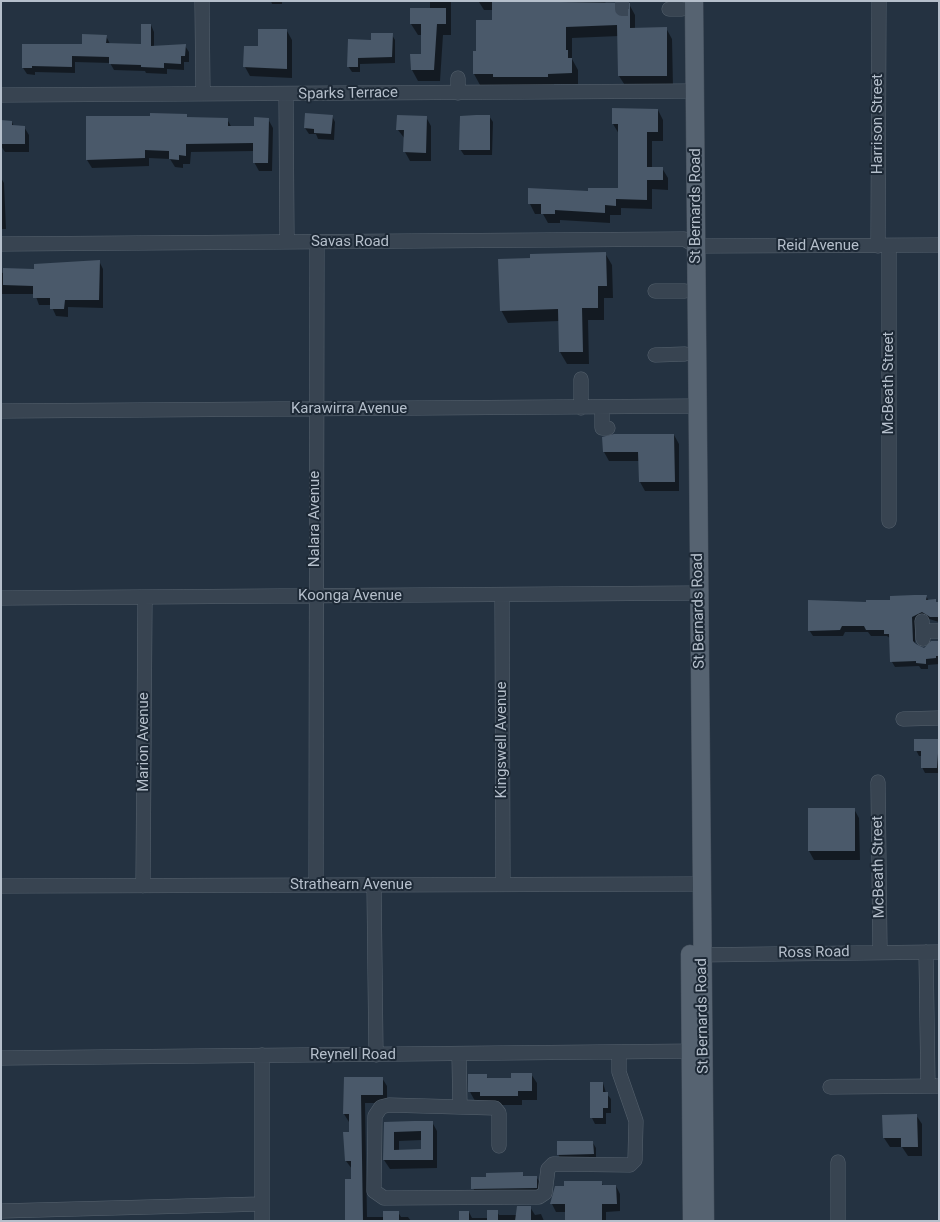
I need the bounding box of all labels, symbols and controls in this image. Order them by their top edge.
street label: Harrison Street [869,74,887,174]
street label: Sparks Terrace [298,84,398,104]
street label: St Bernards Road [687,148,705,264]
street label: Savas Road [311,233,389,251]
street label: Reid Avenue [777,237,859,255]
street label: McBeath Street [880,332,898,434]
street label: Karawirra Avenue [291,400,407,418]
street label: Nalara Avenue [306,471,324,567]
street label: St Bernards Road [689,553,709,669]
street label: Koonga Avenue [298,587,402,605]
street label: Kingswell Avenue [493,682,511,798]
street label: Marion Avenue [135,692,153,792]
street label: McBeath Street [869,815,889,919]
street label: Strathearn Avenue [290,876,412,894]
street label: Ross Road [778,943,850,963]
street label: St Bernards Road [693,958,713,1074]
street label: Reynell Road [310,1046,396,1064]

